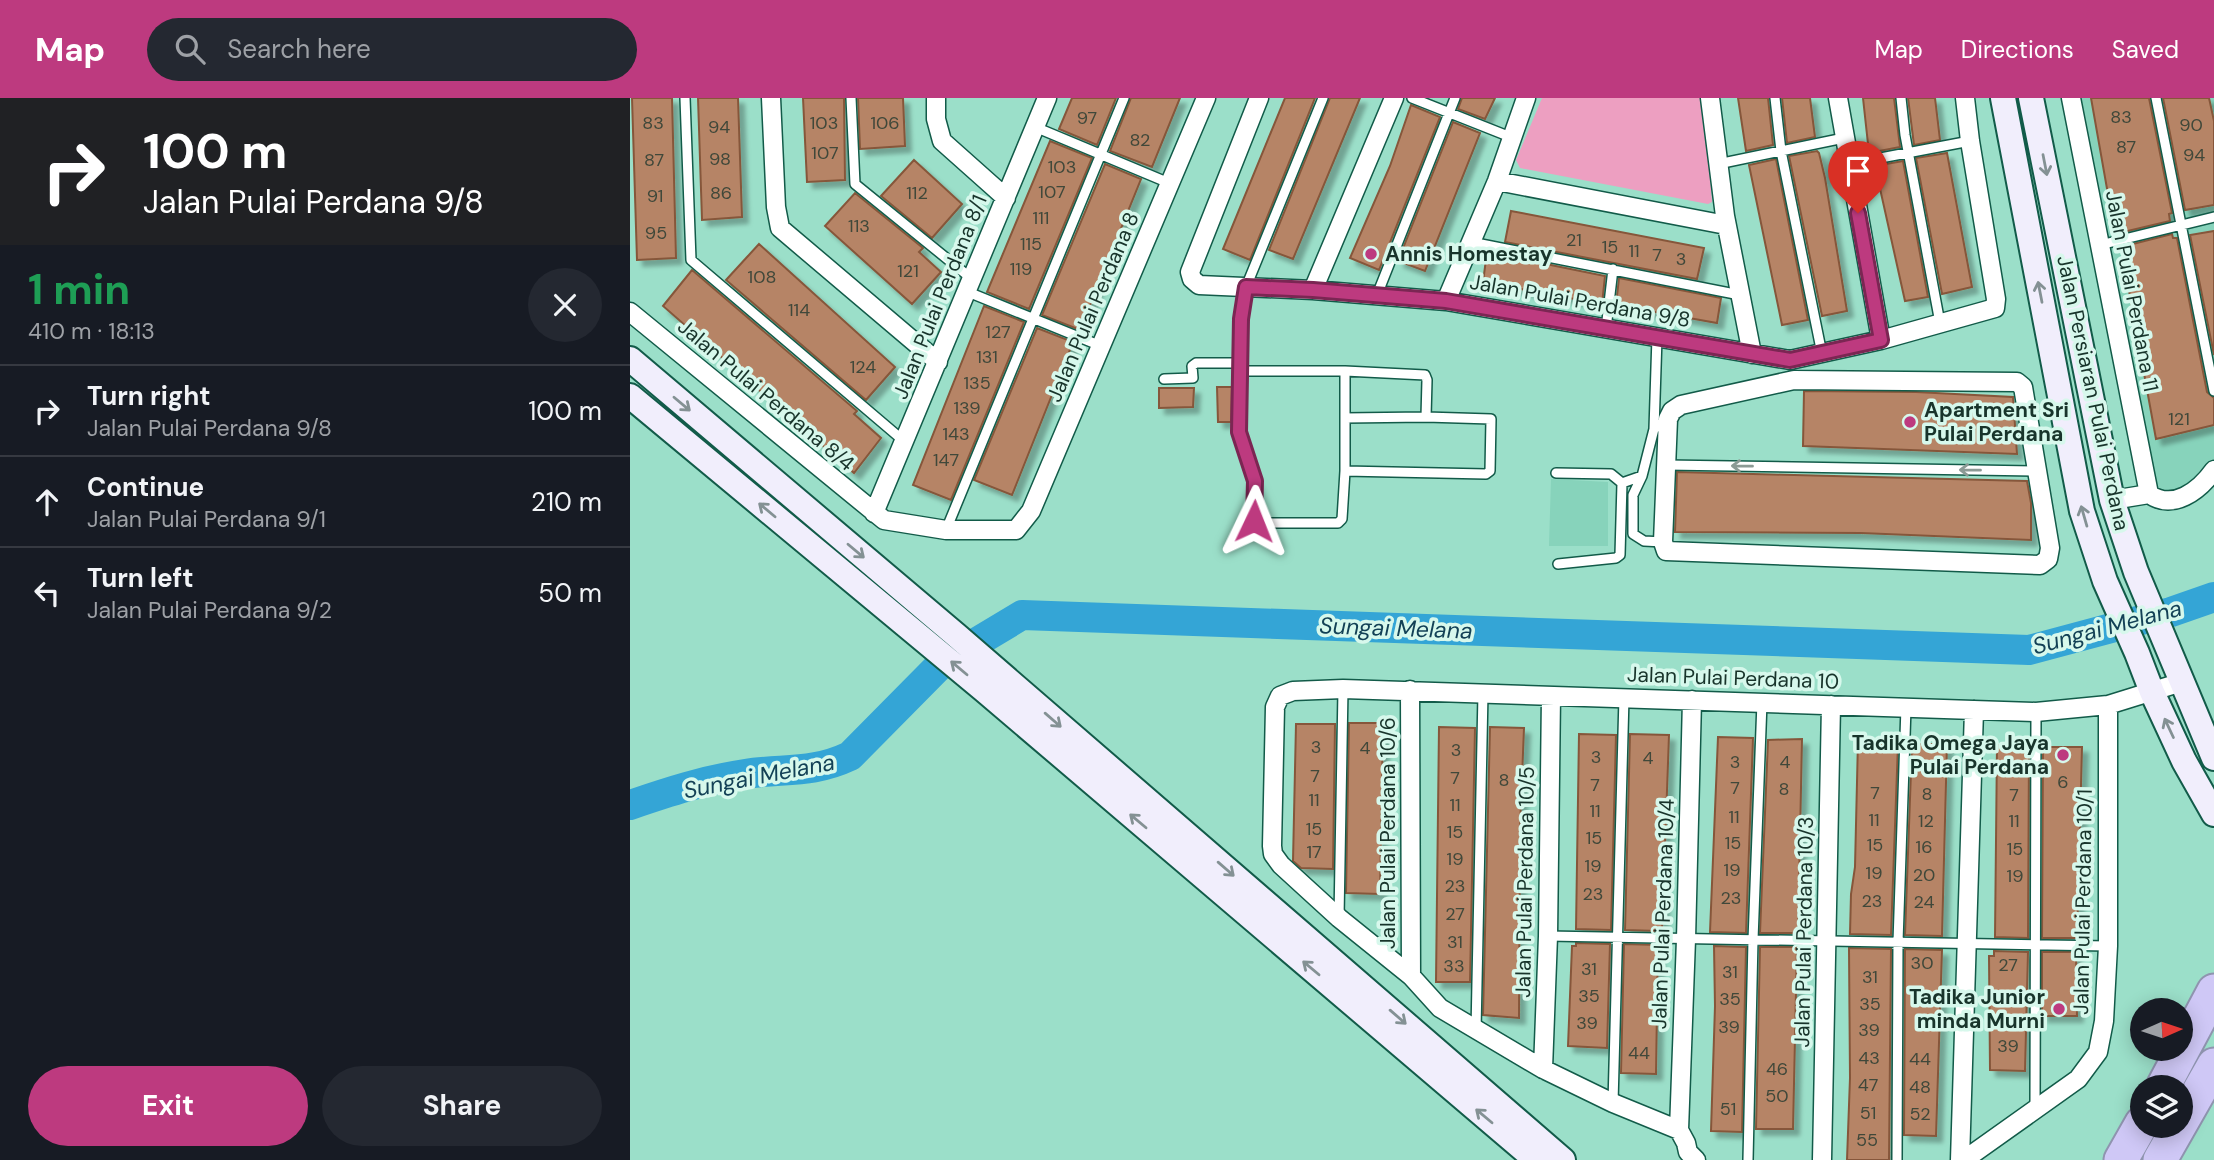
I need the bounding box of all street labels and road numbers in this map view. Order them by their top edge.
street label: Jalan Pulai Perdana 11 [2099,188,2165,394]
street label: Jalan Pulai Perdana 8/1 [886,191,994,403]
street label: Jalan Pulai Perdana 8 [1040,208,1146,406]
street label: Jalan Persiaran Pulai Perdana [2050,253,2136,533]
street label: Jalan Pulai Perdana 9/8 [1467,268,1693,334]
street label: Jalan Pulai Perdana 8/4 [672,313,861,477]
street label: Jalan Pulai Perdana 10 [1627,660,1839,696]
street label: Jalan Pulai Perdana 10/6 [1374,717,1402,949]
street label: Jalan Pulai Perdana 10/5 [1509,766,1541,998]
street label: Jalan Pulai Perdana 10/1 [2067,789,2099,1015]
street label: Jalan Pulai Perdana 10/4 [1645,798,1681,1030]
street label: Jalan Pulai Perdana 10/3 [1788,816,1820,1048]

